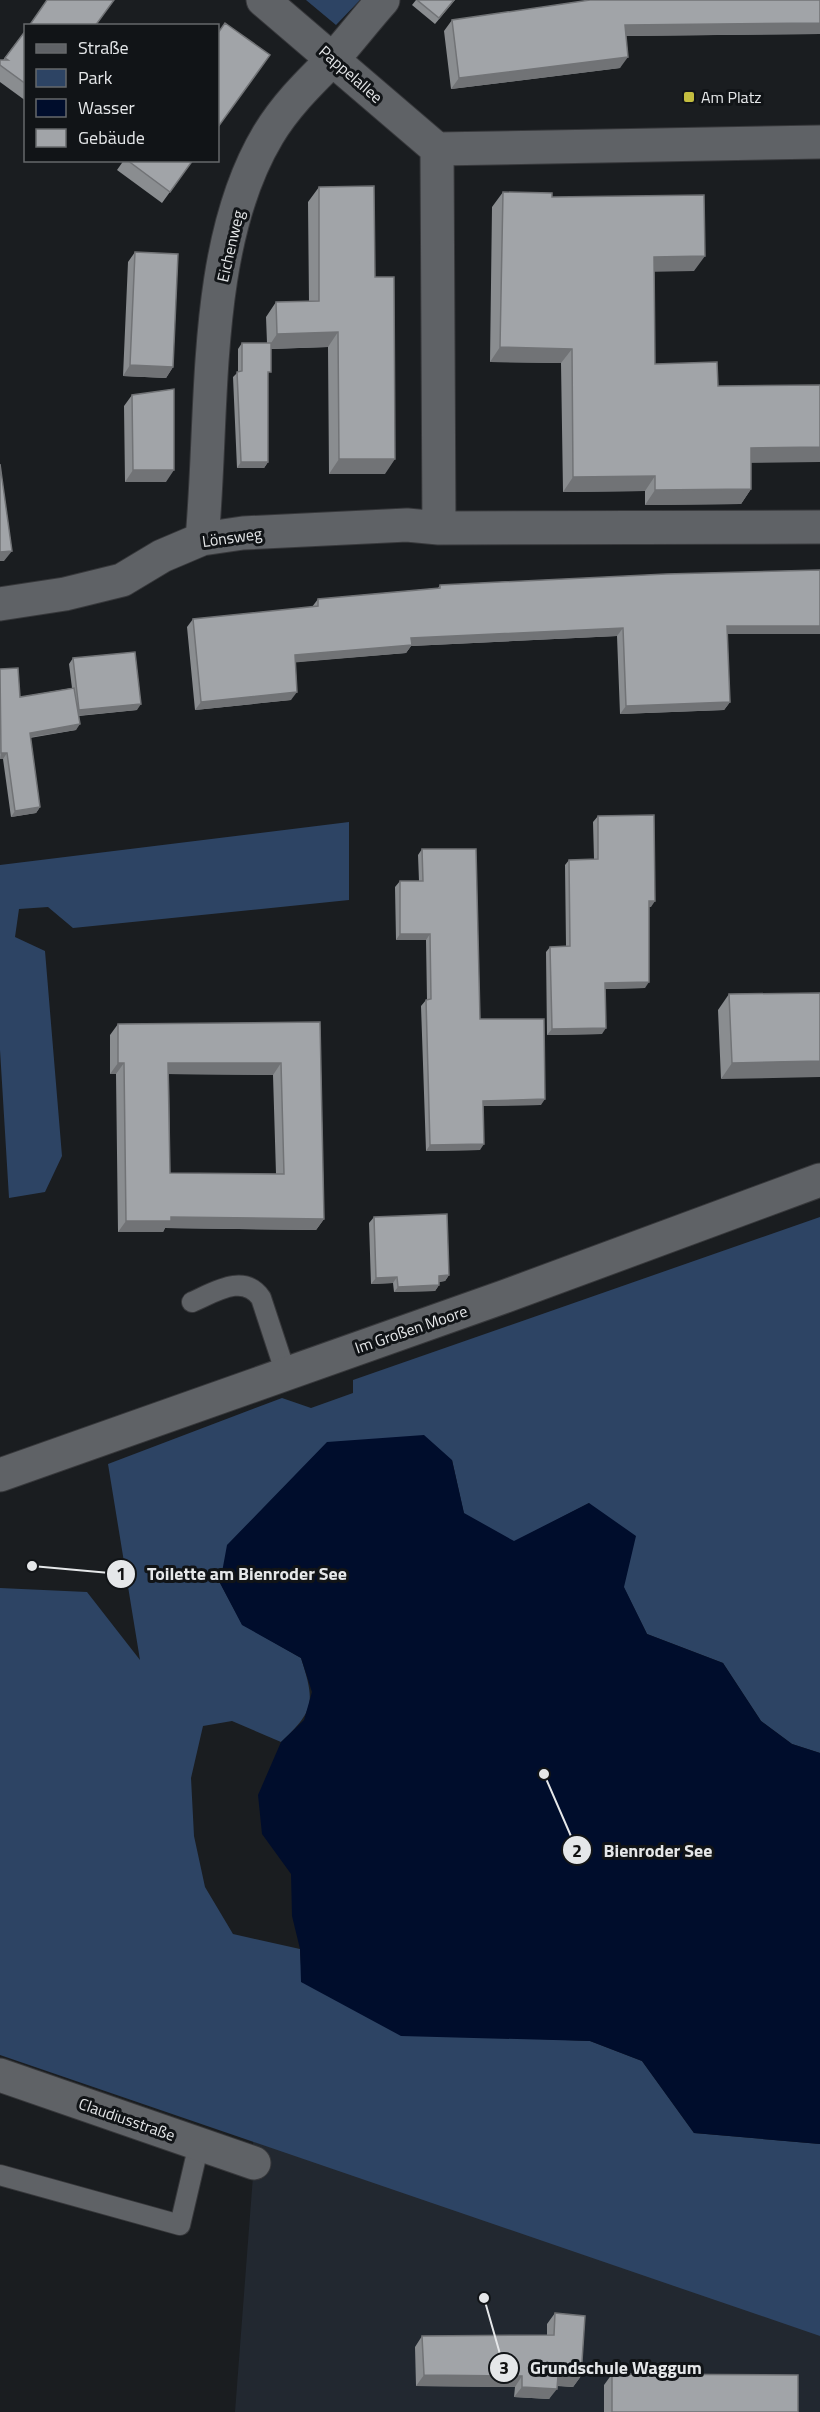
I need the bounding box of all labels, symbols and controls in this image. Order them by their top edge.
legend [24,24,219,162]
text: Straße [78,34,129,61]
street label: Pappelallee [314,39,388,109]
text: Park [78,64,113,91]
place label: Am Platz [701,85,762,109]
marker: Am Platz [682,90,696,104]
text: Wasser [78,94,135,121]
text: Gebäude [78,124,145,151]
street label: Eichenweg [210,208,250,284]
street label: Lönsweg [200,521,264,553]
street label: Im Großen Moore [351,1299,471,1359]
callout: Toilette am Bienroder See [106,1556,359,1592]
text: 1 [116,1560,126,1587]
text: Toilette am Bienroder See [147,1560,347,1587]
callout: Bienroder See [562,1832,725,1868]
text: 2 [572,1837,582,1864]
text: Bienroder See [604,1837,712,1864]
street label: Claudiusstraße [75,2091,179,2147]
callout: Grundschule Waggum [489,2350,714,2386]
text: 3 [499,2354,509,2381]
text: Grundschule Waggum [530,2354,702,2381]

